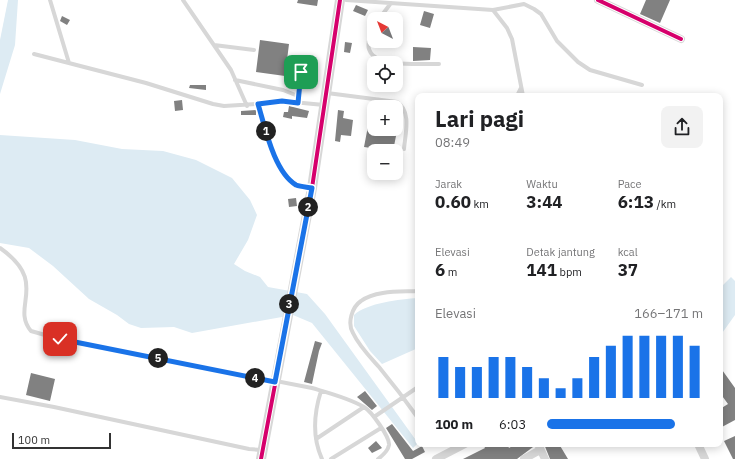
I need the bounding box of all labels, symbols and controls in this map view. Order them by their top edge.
north arrow [367,12,403,48]
map controls [367,12,403,180]
pin [284,55,318,89]
button: locate [367,56,403,92]
icon: arrive [290,61,312,83]
button: + [367,100,403,136]
text: Lari pagi [435,104,524,133]
button: share [661,106,703,148]
pin: 1 [256,121,276,141]
text: 1 [263,124,269,138]
text: 08:49 [435,134,470,151]
button: − [367,144,403,180]
text: Jarak [435,177,462,191]
text: Waktu [526,177,558,191]
text: Pace [618,177,642,191]
text: 0.60 [435,191,471,213]
text: 3:44 [526,191,563,213]
text: 6:13 [618,191,654,213]
pin: 2 [298,197,318,217]
text: km [471,197,489,211]
text: /km [654,197,676,211]
text: 2 [305,200,311,214]
text: Elevasi [435,245,470,259]
text: Detak jantung [526,245,595,259]
text: kcal [618,245,638,259]
text: 6 [435,259,445,281]
text: 141 [526,259,557,281]
text: 37 [618,259,638,281]
text: m [445,265,457,279]
text: bpm [557,265,582,279]
pin: 3 [279,294,299,314]
text: 3 [286,297,292,311]
text: Elevasi [435,305,476,322]
text: 166–171 m [634,305,703,322]
pin [43,322,77,356]
icon: check [49,328,71,350]
pin: 5 [148,348,168,368]
text: 5 [155,351,161,365]
pin: 4 [245,368,265,388]
text: 4 [252,371,258,385]
text: 100 m [435,416,473,433]
text: 6:03 [499,416,526,433]
scale bar [12,431,111,450]
text: 100 m [18,433,50,447]

